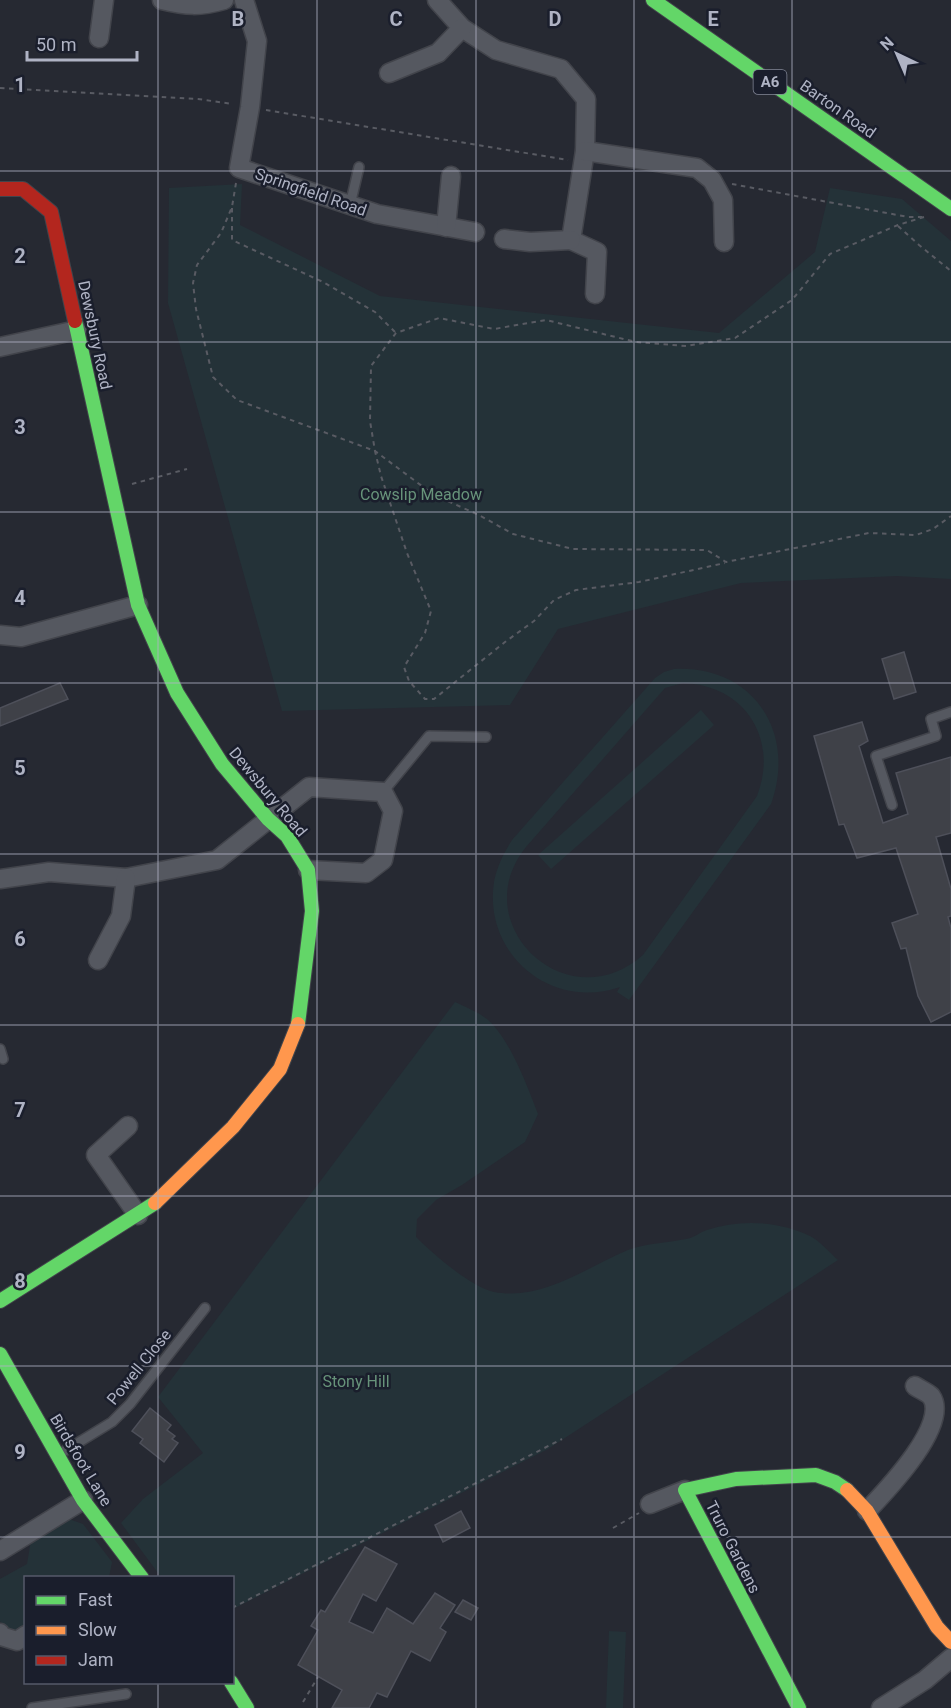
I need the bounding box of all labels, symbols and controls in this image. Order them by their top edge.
text: B [232,7,244,31]
text: C [389,7,403,31]
text: D [549,7,562,31]
text: E [707,7,719,31]
scale bar [27,24,136,62]
north arrow [867,24,927,84]
text: N [876,33,898,54]
text: 50 m [36,34,76,55]
road number: A6 [754,70,786,94]
text: 1 [14,73,26,97]
street label: Barton Road [796,76,880,142]
street label: Springfield Road [253,164,369,220]
text: 2 [14,244,26,268]
street label: Dewsbury Road [74,279,116,391]
text: 3 [14,415,26,439]
park label: Cowslip Meadow [360,485,482,504]
text: 4 [14,586,26,610]
street label: Dewsbury Road [225,743,311,841]
text: 5 [14,756,26,780]
text: 6 [14,927,26,951]
text: 7 [14,1098,26,1122]
text: 8 [14,1269,26,1293]
street label: Powell Close [103,1325,175,1409]
park label: Stony Hill [322,1372,390,1391]
street label: Birdsfoot Lane [46,1411,116,1509]
text: 9 [14,1440,26,1464]
street label: Truro Gardens [702,1498,764,1596]
legend [24,1576,234,1684]
text: Fast [78,1589,113,1610]
text: Slow [78,1619,117,1640]
text: Jam [78,1649,114,1670]

